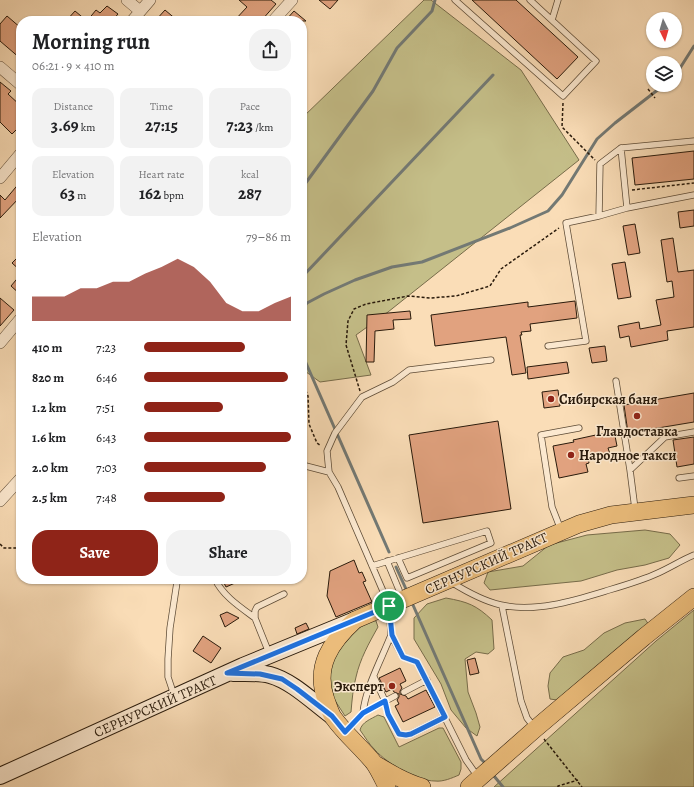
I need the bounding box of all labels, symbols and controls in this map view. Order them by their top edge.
north arrow [646,12,682,48]
map controls [646,12,682,92]
text: Morning run [32,27,150,57]
button: share [249,29,291,71]
button: layers [646,56,682,92]
text: 06:21 · 9 × 410 m [32,57,115,74]
text: Distance [53,99,93,114]
text: Time [150,99,173,114]
text: Pace [240,99,260,114]
text: 3.69 [51,114,79,137]
text: 27:15 [145,114,178,137]
text: 7:23 [226,114,253,137]
text: km [79,120,95,135]
text: /km [253,120,273,135]
text: Elevation [52,167,94,182]
text: Heart rate [139,167,184,182]
text: kcal [241,167,259,182]
text: 63 [60,182,75,205]
text: 162 [139,182,161,205]
text: 287 [238,182,262,205]
text: m [75,188,86,203]
text: bpm [161,188,184,203]
text: Elevation [32,228,82,245]
text: 79–86 m [246,228,291,245]
text: 410 m [32,339,62,356]
text: 7:23 [96,339,116,356]
text: 820 m [32,369,64,386]
text: 6:46 [96,369,117,386]
place label: Сибирская баня [559,390,658,409]
marker: Сибирская баня [546,394,556,404]
text: 1.2 km [32,399,66,416]
text: 7:51 [96,399,115,416]
marker: Главдоставка [632,411,642,421]
place label: Главдоставка [596,422,678,441]
text: 1.6 km [32,429,66,446]
text: 6:43 [96,429,116,446]
place label: Народное такси [579,446,677,465]
marker: Народное такси [566,450,576,460]
text: 2.0 km [32,459,68,476]
text: 7:03 [96,459,117,476]
text: 2.5 km [32,489,67,506]
text: 7:48 [96,489,117,506]
street label: СЕРНУРСКИЙ ТРАКТ [422,528,551,599]
button: Save [32,530,158,576]
button: Share [166,530,291,576]
pin [372,589,406,623]
icon: arrive [378,595,400,617]
street label: СЕРНУРСКИЙ ТРАКТ [91,671,220,742]
place label: Эксперт [334,677,385,696]
marker: Эксперт [387,681,397,691]

